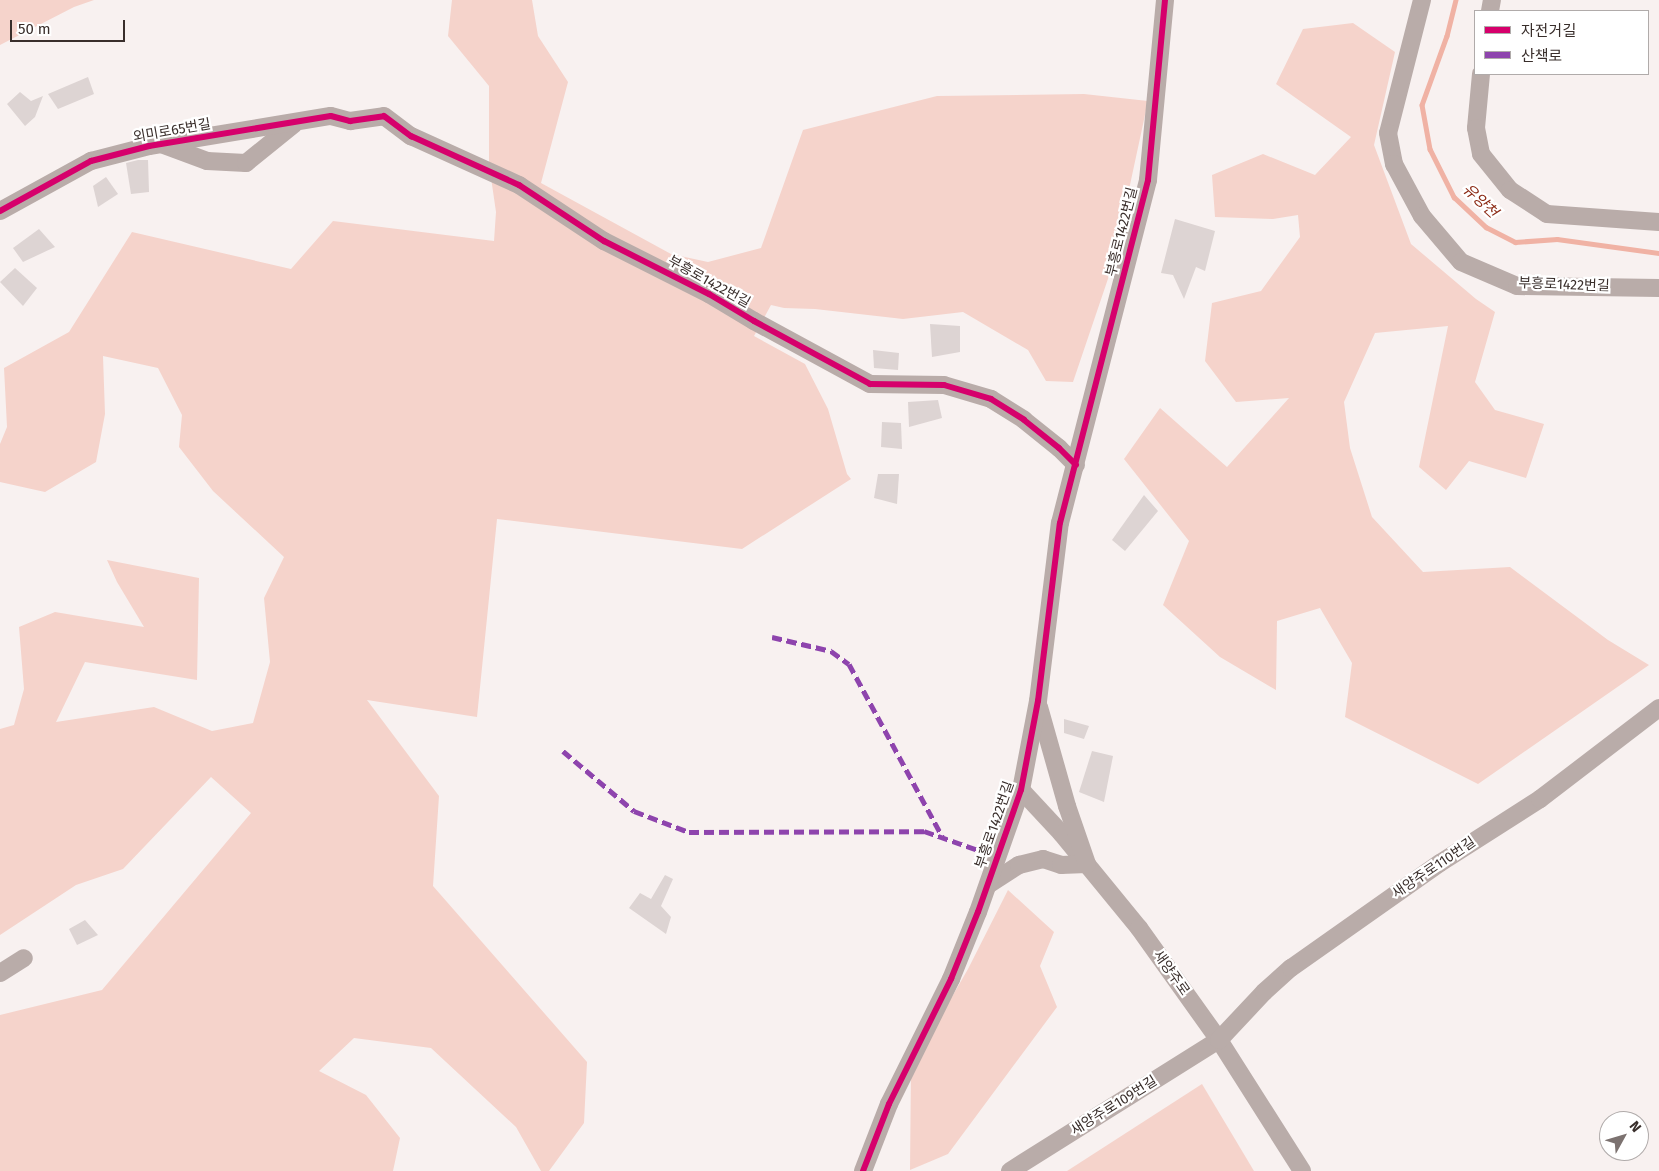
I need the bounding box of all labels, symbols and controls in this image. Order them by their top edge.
scale bar [12,10,128,42]
legend [1474,10,1649,75]
text: 50 m [18,20,51,38]
text: 자전거길 [1521,22,1576,40]
text: 산책로 [1521,47,1562,65]
street label: 외미로65번길 [132,116,212,146]
water label: 유양천 [1459,180,1501,222]
street label: 부흥로1422번길 [1103,186,1141,278]
street label: 부흥로1422번길 [665,252,753,312]
street label: 부흥로1422번길 [1518,275,1610,295]
street label: 부흥로1422번길 [972,779,1018,871]
street label: 새양주로110번길 [1389,834,1479,902]
street label: 새양주로 [1149,947,1193,999]
street label: 새양주로109번길 [1068,1073,1160,1139]
north arrow [1599,1111,1649,1161]
text: N [1626,1118,1645,1136]

